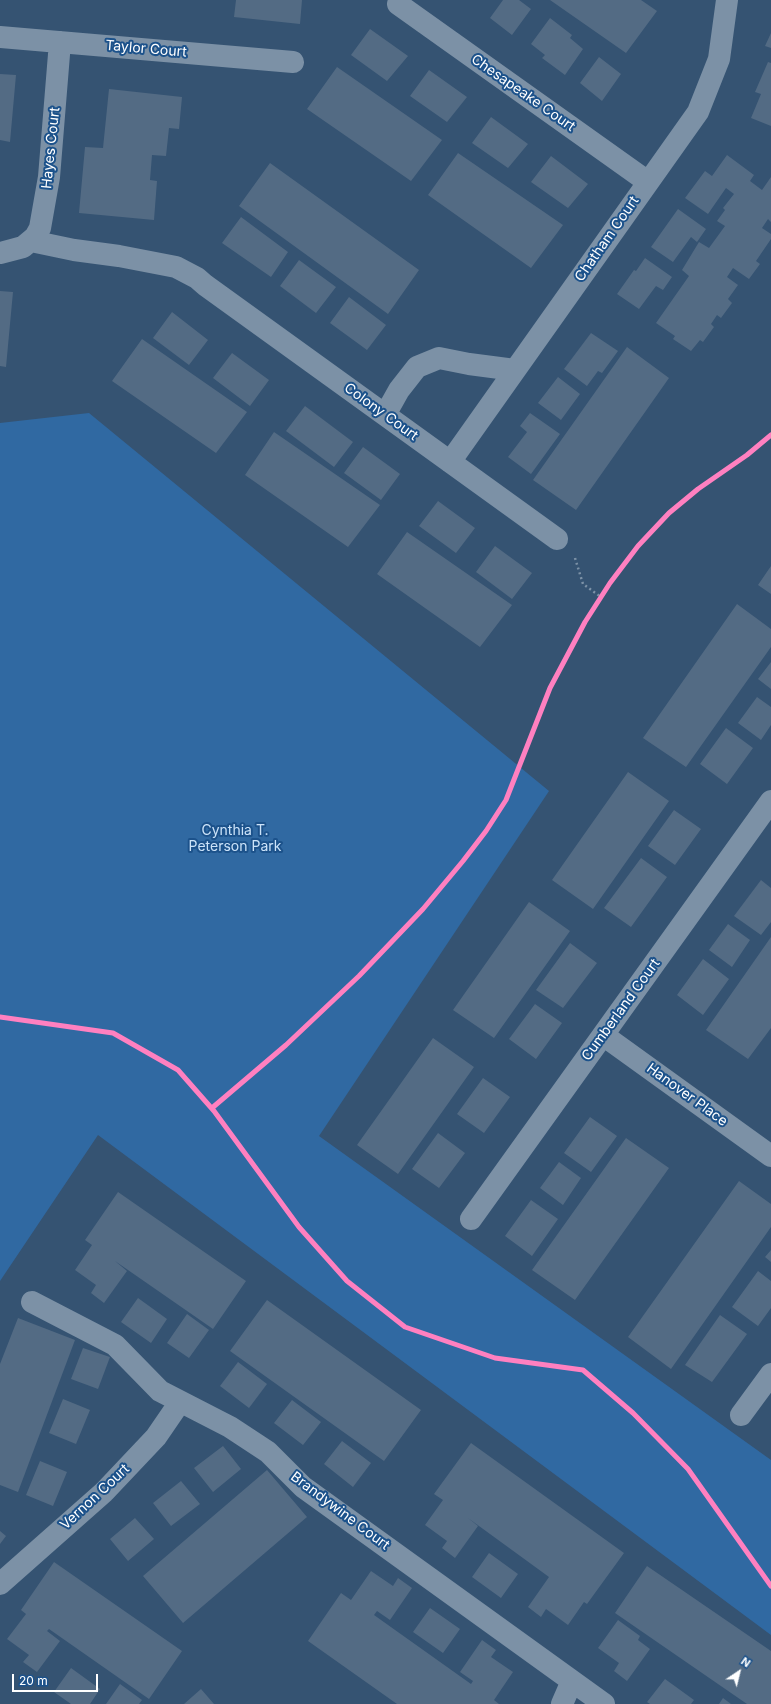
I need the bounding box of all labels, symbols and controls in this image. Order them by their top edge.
street label: Taylor Court [105,37,187,61]
street label: Chesapeake Court [468,51,578,135]
street label: Hayes Court [38,106,64,190]
street label: Chatham Court [571,193,643,285]
street label: Colony Court [341,380,421,444]
park label: Cynthia T. Peterson Park [189,823,281,856]
street label: Cumberland Court [578,956,664,1064]
street label: Hanover Place [643,1060,731,1130]
street label: Vernon Court [57,1461,133,1533]
street label: Brandywine Court [287,1468,393,1554]
north arrow [719,1652,759,1692]
text: N [738,1654,753,1670]
scale bar [14,1666,100,1692]
text: 20 m [19,1673,48,1688]

